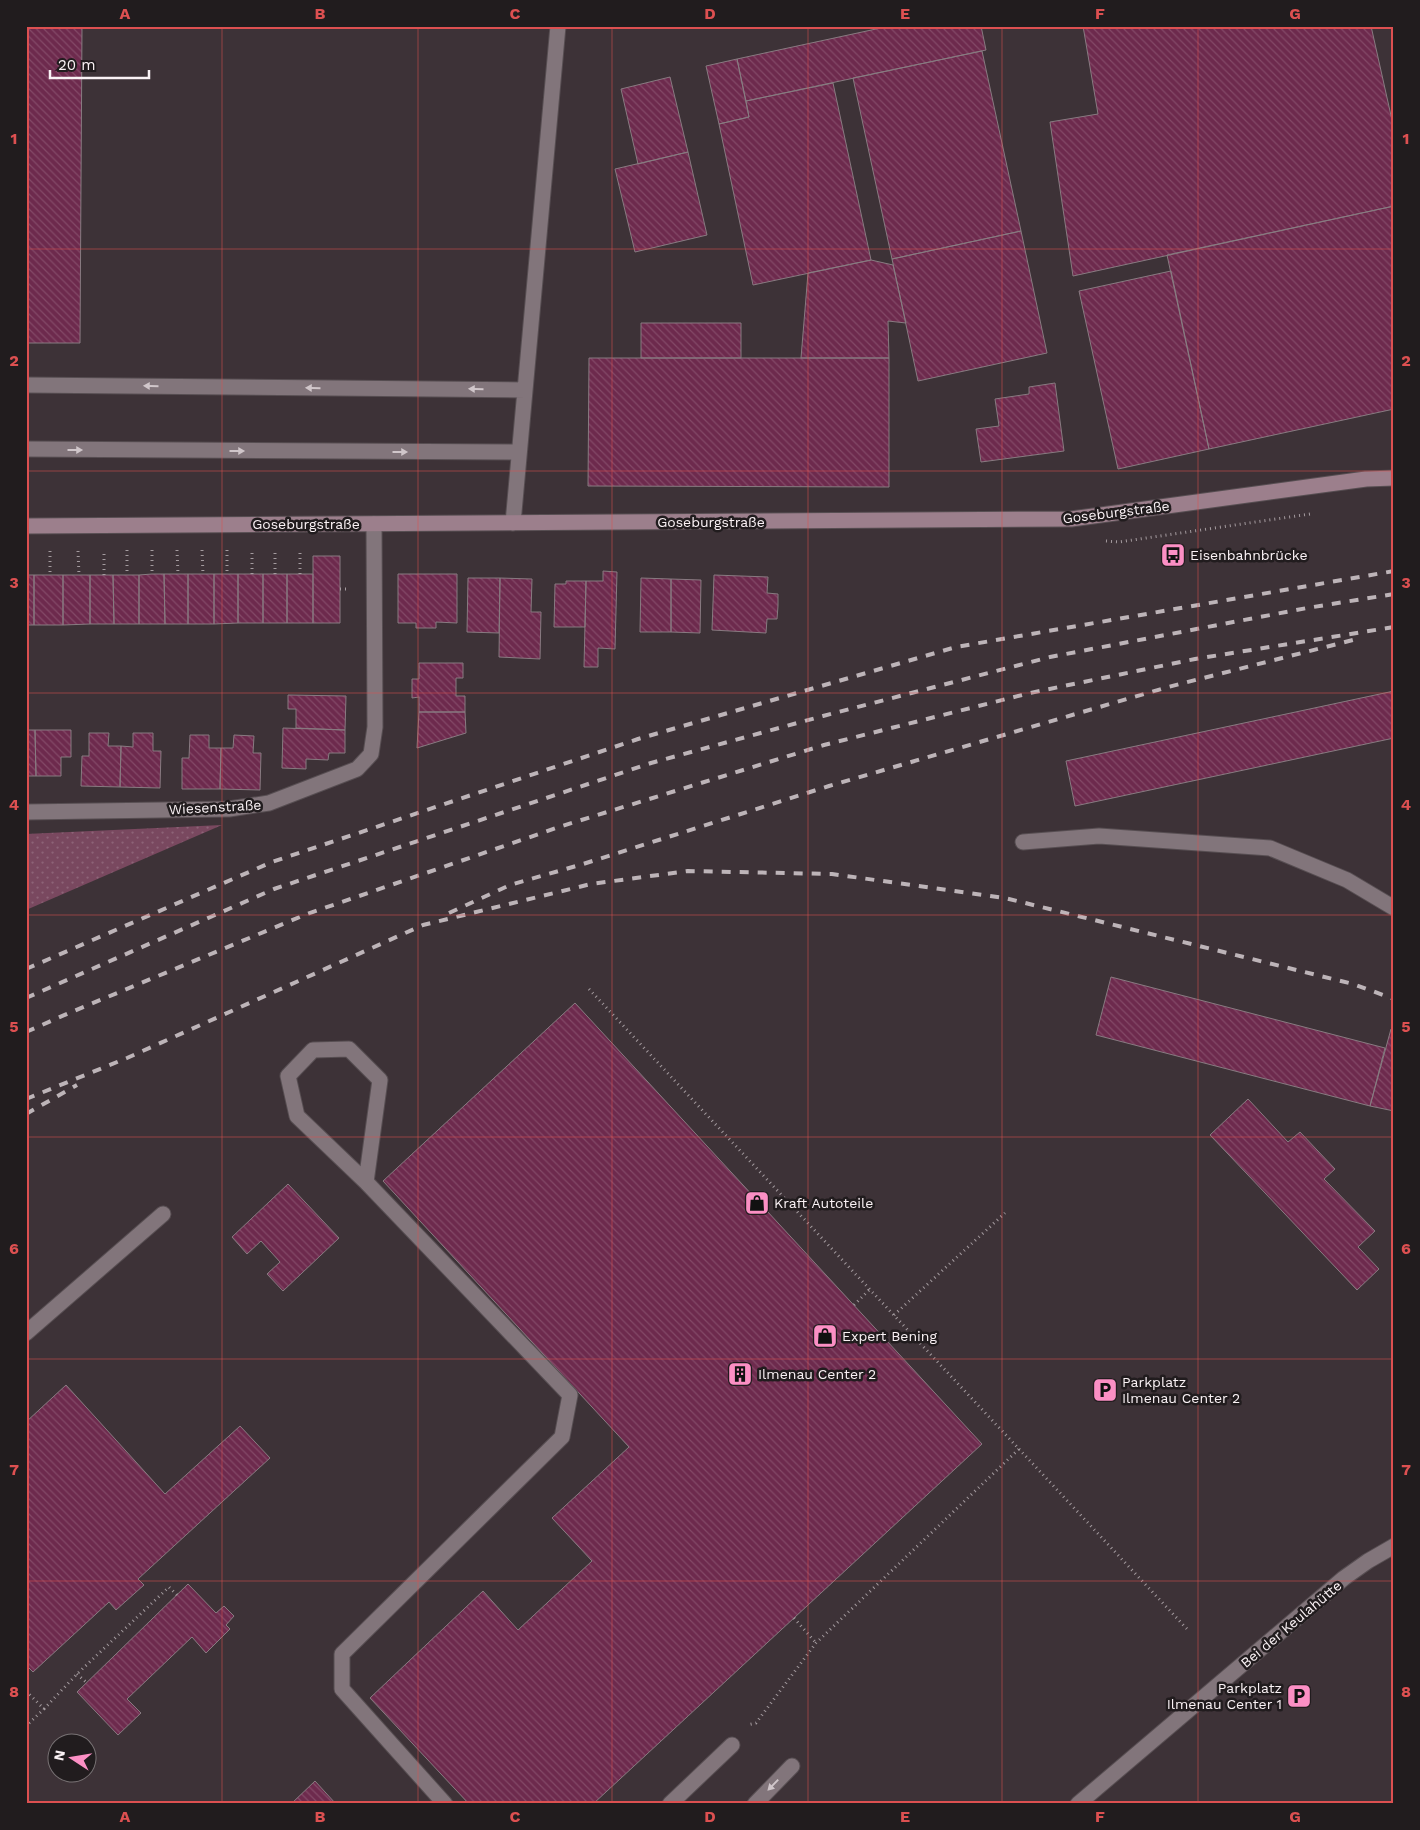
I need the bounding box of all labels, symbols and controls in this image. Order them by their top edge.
text: A [120,4,131,23]
text: B [315,4,326,23]
text: C [510,4,521,23]
text: D [704,4,716,23]
text: E [900,4,910,23]
text: F [1095,4,1105,23]
text: G [1289,4,1301,23]
scale bar [50,48,149,80]
text: 20 m [58,56,96,74]
text: 1 [11,129,17,148]
text: 1 [1403,129,1409,148]
text: 2 [9,351,19,370]
text: 2 [1401,351,1411,370]
one-way arrow [143,382,159,390]
one-way arrow [305,384,321,392]
one-way arrow [468,385,484,393]
one-way arrow [67,446,83,454]
one-way arrow [230,447,246,455]
one-way arrow [392,448,408,456]
street label: Goseburgstraße [1062,498,1170,526]
street label: Goseburgstraße [657,514,765,530]
street label: Goseburgstraße [252,516,360,532]
bus stop icon: Eisenbahnbrücke [1160,542,1186,568]
place label: Eisenbahnbrücke [1190,547,1308,563]
text: 3 [9,573,19,592]
text: 3 [1401,573,1411,592]
text: 4 [9,795,19,814]
text: 4 [1401,795,1411,814]
street label: Wiesenstraße [168,797,262,817]
text: 5 [9,1017,19,1036]
text: 5 [1401,1017,1411,1036]
shop icon: Kraft Autoteile [744,1190,770,1216]
place label: Kraft Autoteile [774,1195,873,1211]
text: 6 [9,1239,19,1258]
text: 6 [1401,1239,1411,1258]
shop icon: Expert Bening [812,1323,838,1349]
place label: Expert Bening [842,1328,937,1344]
building icon: Ilmenau Center 2 [727,1361,753,1387]
place label: Ilmenau Center 2 [758,1366,876,1382]
place label: Parkplatz Ilmenau Center 2 [1122,1374,1240,1406]
parking icon: Parkplatz Ilmenau Center 2 [1092,1377,1118,1403]
text: 7 [9,1460,19,1479]
text: 7 [1401,1460,1411,1479]
street label: Bei der Keulahütte [1237,1577,1345,1671]
place label: Parkplatz Ilmenau Center 1 [1167,1680,1282,1712]
text: 8 [9,1682,19,1701]
text: 8 [1401,1682,1411,1701]
parking icon: Parkplatz Ilmenau Center 1 [1286,1683,1312,1709]
north arrow [48,1732,98,1782]
text: N [50,1749,68,1762]
one-way arrow [767,1779,779,1791]
text: A [120,1807,131,1826]
text: B [315,1807,326,1826]
text: C [510,1807,521,1826]
text: D [704,1807,716,1826]
text: E [900,1807,910,1826]
text: F [1095,1807,1105,1826]
text: G [1289,1807,1301,1826]

